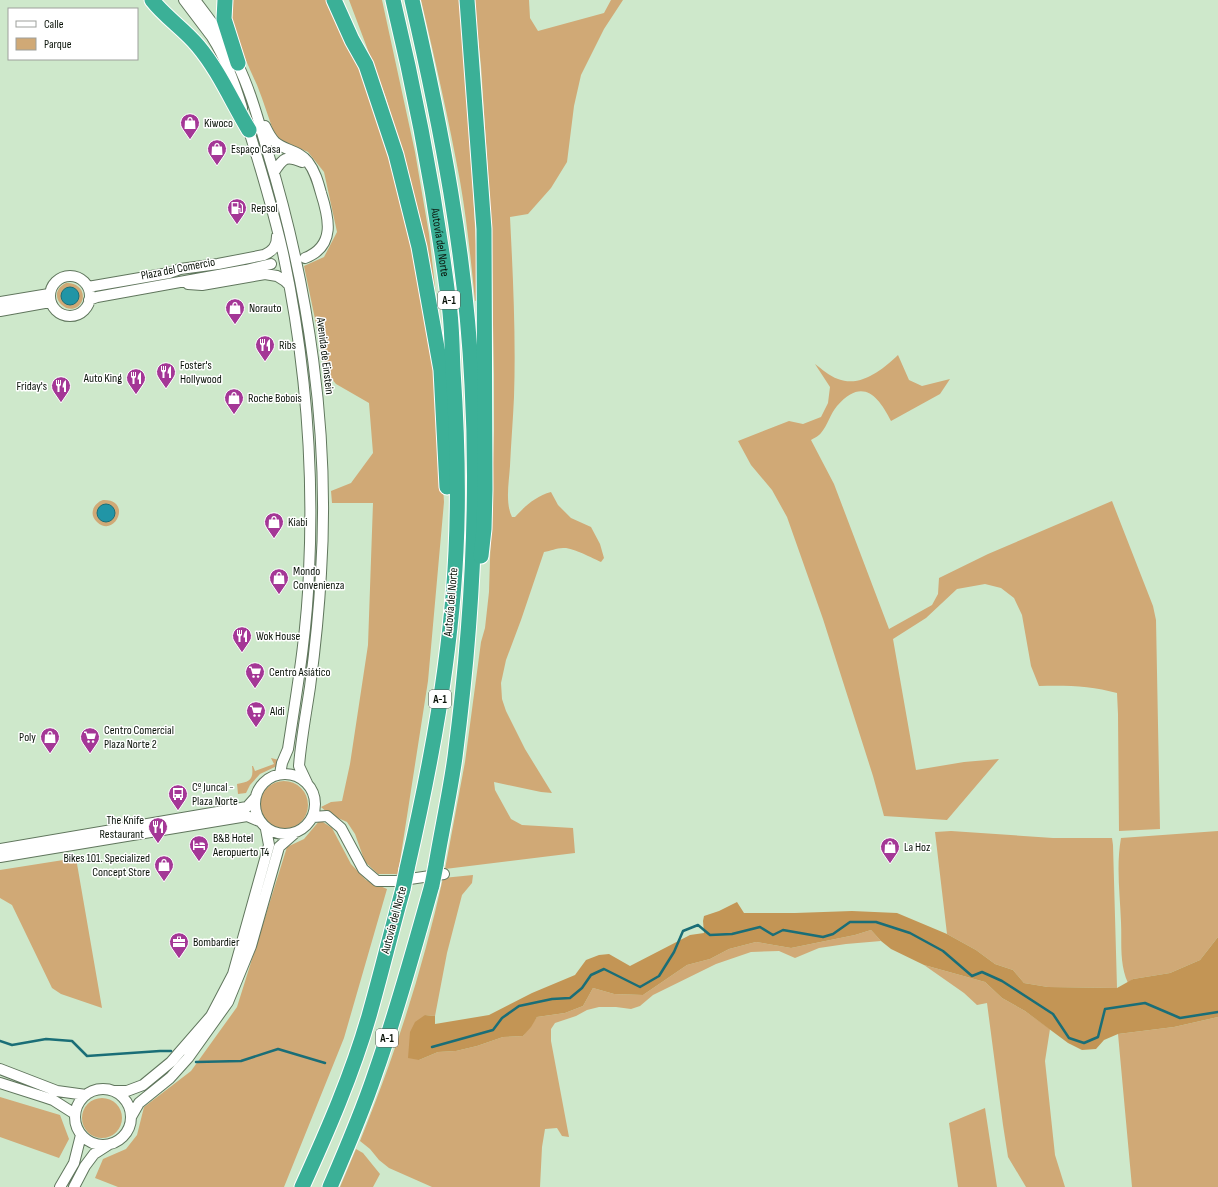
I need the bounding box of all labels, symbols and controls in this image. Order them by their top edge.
legend [8,8,138,60]
text: Calle [44,17,64,32]
text: Parque [44,37,72,52]
shop icon: Kiwoco [179,112,201,140]
place label: Kiwoco [204,116,233,131]
shop icon: Espaço Casa [206,138,228,166]
place label: Espaço Casa [231,142,281,157]
fuel station icon: Repsol [226,197,248,225]
place label: Repsol [251,201,278,216]
street label: Autovía del Norte [428,206,453,278]
street label: Plaza del Comercio [140,254,216,284]
road number: A-1 [438,291,460,309]
shop icon: Norauto [224,297,246,325]
place label: Norauto [249,301,282,316]
street label: Avenida de Einstein [313,316,337,395]
restaurant icon: Ribs [254,334,276,362]
place label: Ribs [279,338,296,353]
place label: Foster's Hollywood [180,358,222,387]
restaurant icon: Foster's Hollywood [155,361,177,389]
restaurant icon: Auto King [125,367,147,395]
place label: Auto King [83,371,122,386]
restaurant icon: Friday's [50,375,72,403]
place label: Friday's [16,379,47,394]
shop icon: Roche Bobois [223,387,245,415]
place label: Roche Bobois [248,391,302,406]
shop icon: Kiabi [263,511,285,539]
place label: Kiabi [288,515,308,530]
place label: Mondo Convenienza [293,564,345,593]
shop icon: Mondo Convenienza [268,567,290,595]
street label: Autovía del Norte [440,567,461,638]
restaurant icon: Wok House [231,625,253,653]
place label: Wok House [256,629,300,644]
supermarket icon: Centro Asiático [244,661,266,689]
place label: Centro Asiático [269,665,331,680]
road number: A-1 [429,690,451,708]
supermarket icon: Aldi [245,700,267,728]
place label: Aldi [269,704,285,719]
place label: Centro Comercial Plaza Norte 2 [104,723,174,752]
shop icon: Poly [39,726,61,754]
supermarket icon: Centro Comercial Plaza Norte 2 [79,726,101,754]
place label: Poly [19,730,36,745]
place label: Cº Juncal - Plaza Norte [192,780,238,809]
bus stop icon: Cº Juncal - Plaza Norte [167,783,189,811]
place label: The Knife Restaurant [99,813,144,842]
restaurant icon: The Knife Restaurant [147,816,169,844]
place label: B&B Hotel Aeropuerto T4 [212,831,269,860]
hotel icon: B&B Hotel Aeropuerto T4 [188,834,210,862]
shop icon: La Hoz [879,836,901,864]
place label: La Hoz [904,840,931,855]
place label: Bikes 101. Specialized Concept Store [63,851,150,880]
shop icon: Bikes 101. Specialized Concept Store [153,854,175,882]
street label: Autovía del Norte [378,885,410,956]
office icon: Bombardier [168,931,190,959]
place label: Bombardier [193,935,240,950]
road number: A-1 [376,1029,398,1047]

